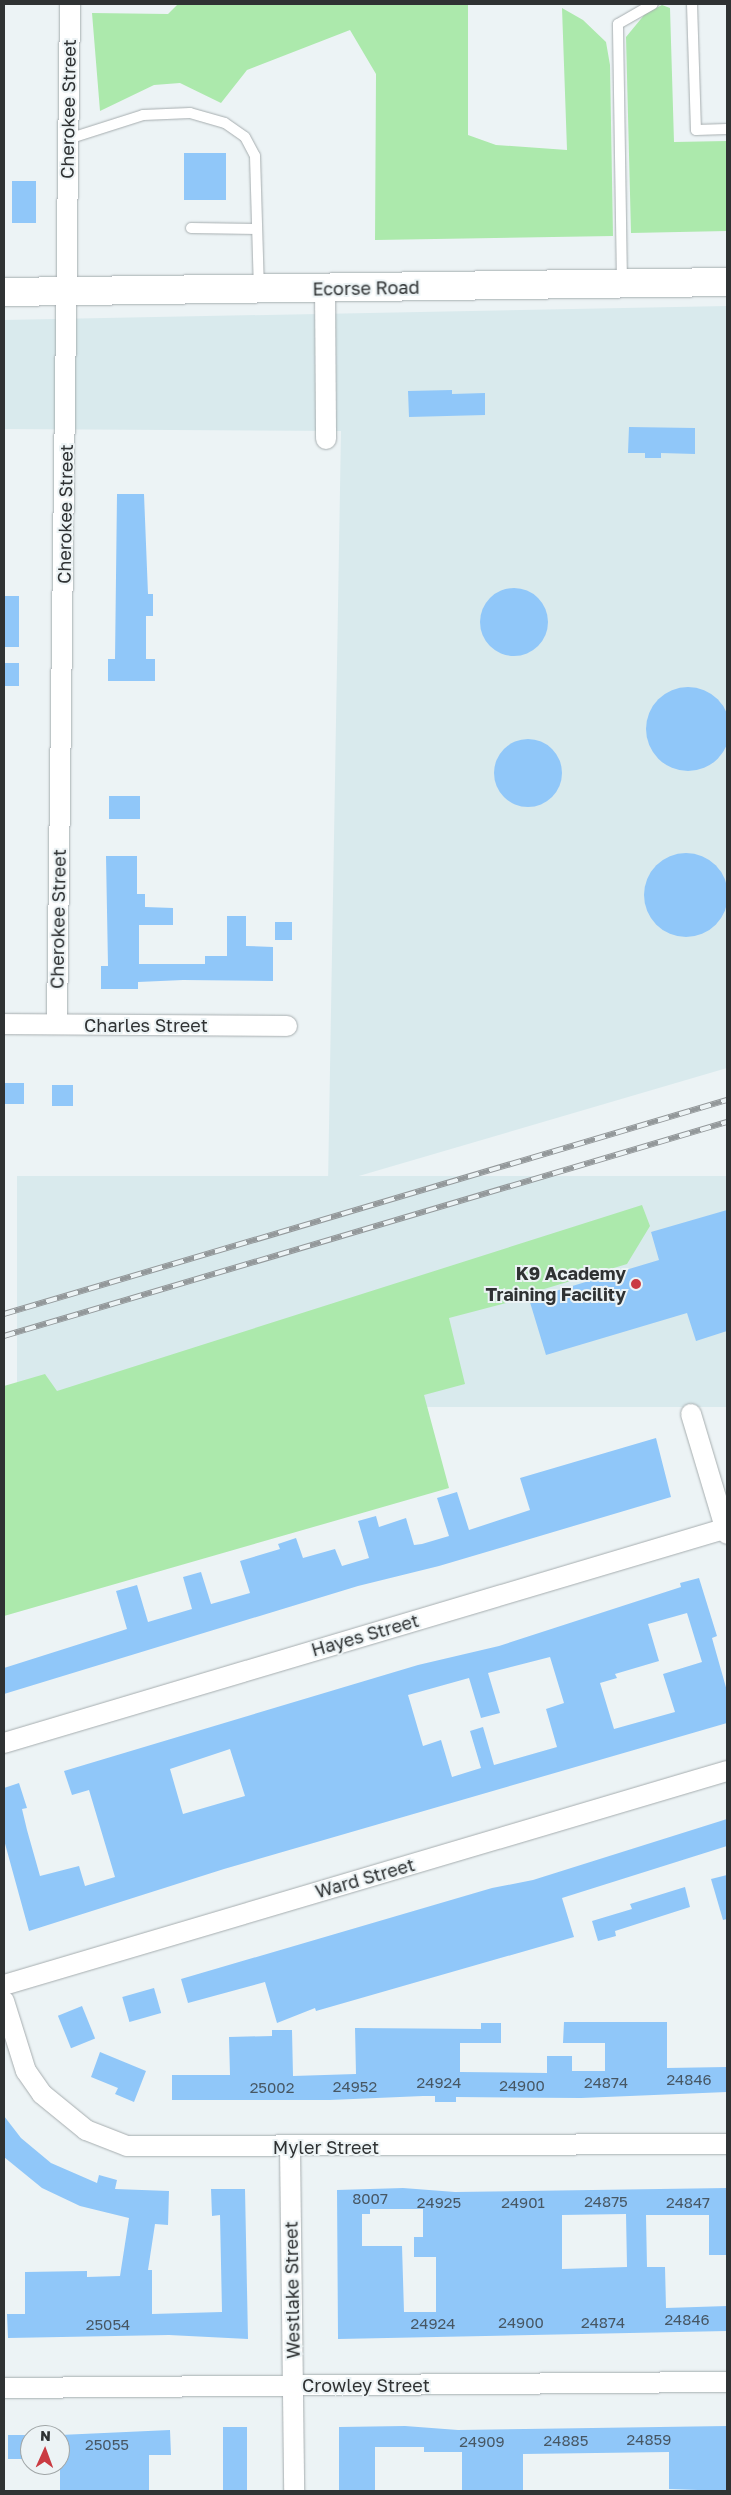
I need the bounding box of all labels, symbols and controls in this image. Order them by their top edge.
street label: Cherokee Street [56,39,80,179]
street label: Ecorse Road [312,276,420,300]
street label: Cherokee Street [53,444,77,584]
street label: Cherokee Street [46,849,70,989]
street label: Charles Street [84,1014,208,1036]
place label: K9 Academy Training Facility [485,1263,626,1306]
marker: K9 Academy Training Facility [630,1278,642,1290]
street label: Hayes Street [309,1609,421,1661]
street label: Ward Street [313,1854,417,1902]
house number: 24846 [666,2071,712,2089]
house number: 24924 [417,2074,461,2092]
house number: 24874 [584,2074,628,2092]
house number: 24900 [499,2077,545,2095]
house number: 24952 [333,2078,377,2096]
house number: 25002 [250,2079,294,2097]
street label: Myler Street [273,2136,379,2158]
house number: 8007 [352,2190,388,2208]
house number: 24875 [584,2193,628,2211]
house number: 24925 [417,2194,461,2212]
house number: 24901 [501,2194,545,2212]
house number: 24847 [666,2194,710,2212]
street label: Westlake Street [280,2221,304,2359]
house number: 24846 [664,2311,710,2329]
house number: 24900 [498,2314,544,2332]
house number: 24874 [581,2314,625,2332]
house number: 24924 [411,2315,455,2333]
house number: 25054 [86,2316,130,2334]
street label: Crowley Street [302,2374,430,2396]
north arrow [20,2425,70,2475]
text: N [40,2427,51,2444]
house number: 24859 [627,2431,671,2449]
house number: 24885 [544,2432,588,2450]
house number: 24909 [459,2433,505,2451]
house number: 25055 [85,2436,129,2454]

